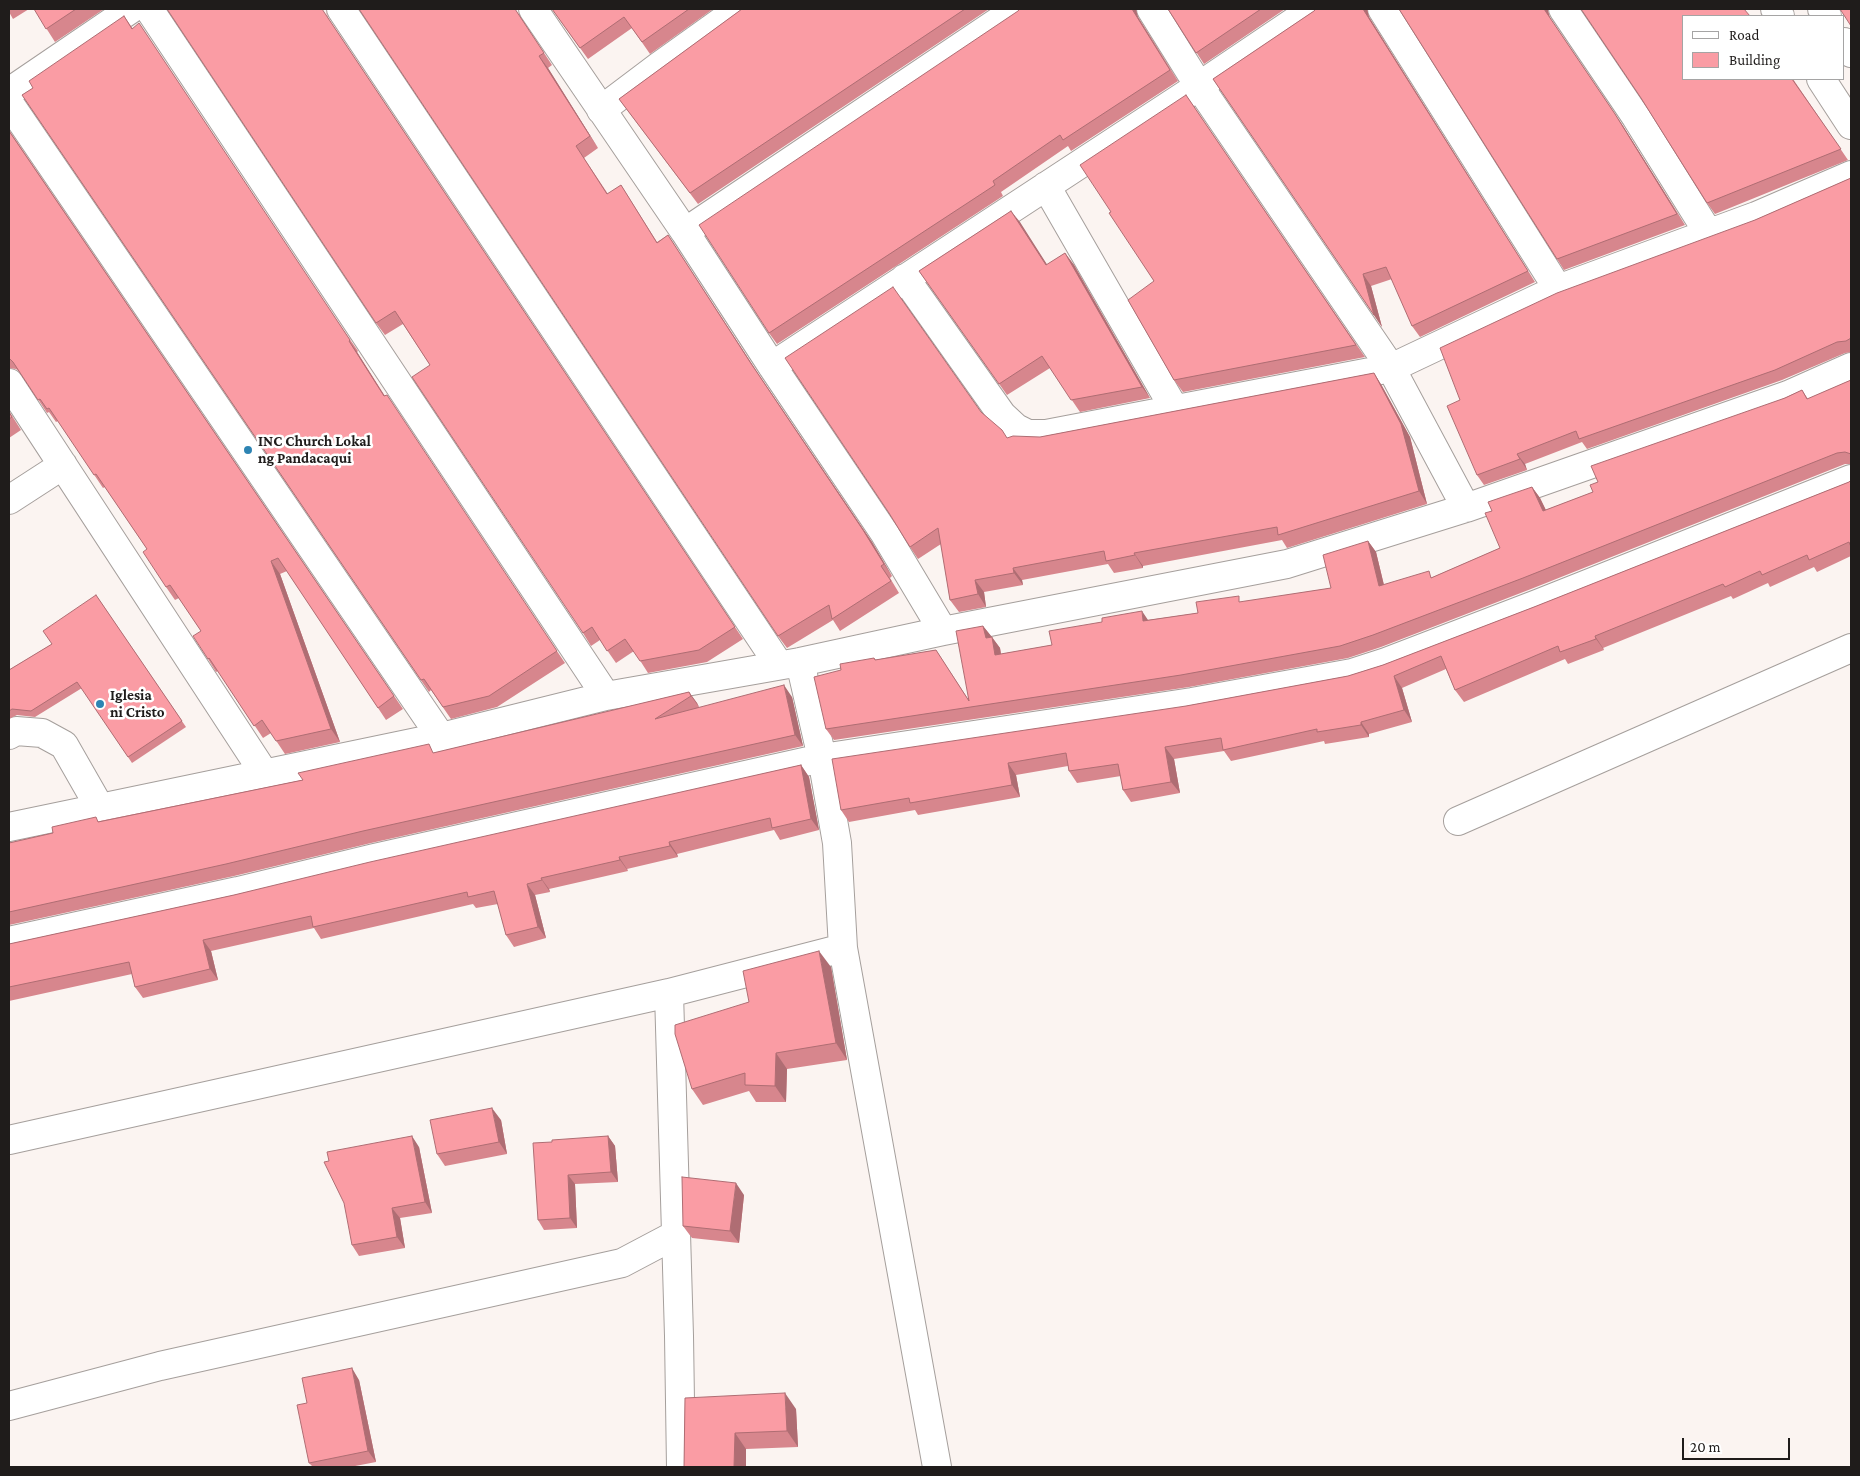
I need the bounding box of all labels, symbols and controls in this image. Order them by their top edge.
legend [1682,15,1845,80]
text: Road [1729,27,1759,43]
text: Building [1729,52,1780,68]
place label: INC Church Lokal ng Pandacaqui [258,432,371,467]
marker: INC Church Lokal ng Pandacaqui [242,444,254,456]
place label: Iglesia ni Cristo [110,686,164,721]
marker: Iglesia ni Cristo [94,698,106,710]
scale bar [1685,1428,1792,1460]
text: 20 m [1690,1439,1721,1455]

